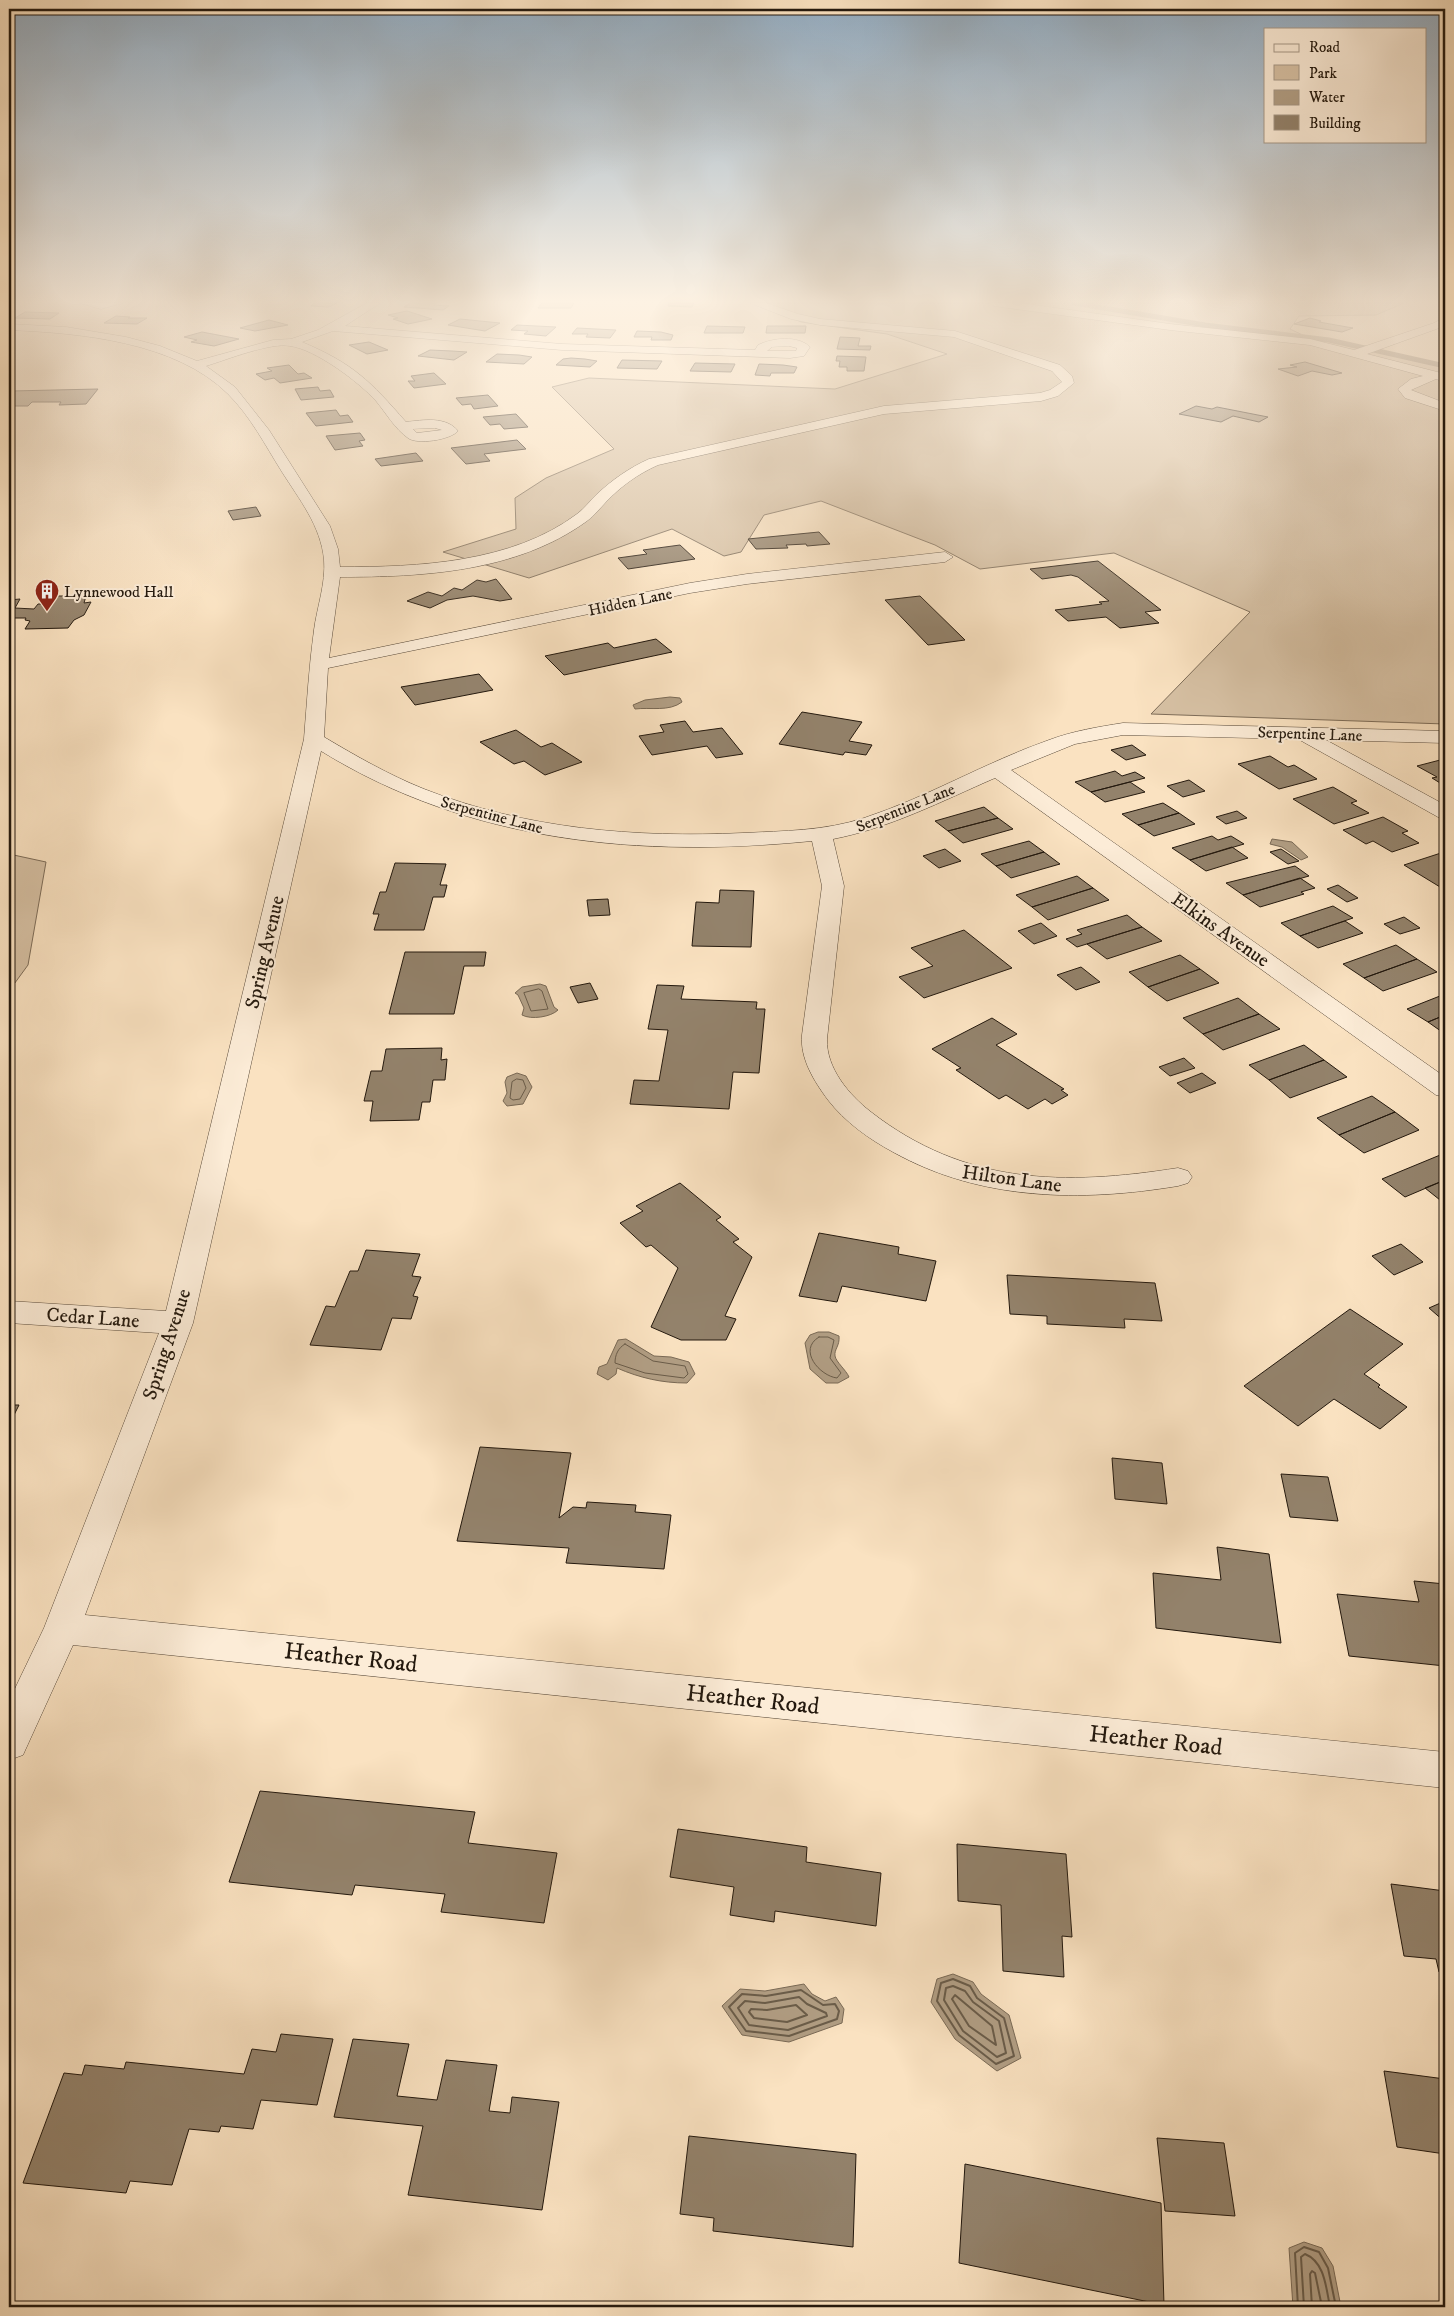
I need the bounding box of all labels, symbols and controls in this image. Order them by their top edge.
legend [1264,28,1426,142]
text: Road [1309,38,1341,57]
text: Park [1309,64,1338,83]
text: Water [1308,88,1345,107]
text: Building [1309,114,1361,133]
building icon: Lynnewood Hall [34,578,60,612]
place label: Lynnewood Hall [64,582,173,602]
street label: Hidden Lane [586,583,674,621]
street label: Serpentine Lane [1257,722,1363,746]
street label: Serpentine Lane [853,779,958,837]
street label: Serpentine Lane [439,792,545,838]
street label: Elkins Avenue [1166,887,1274,973]
street label: Spring Avenue [240,893,291,1011]
street label: Hilton Lane [960,1160,1063,1199]
street label: Spring Avenue [138,1286,197,1403]
street label: Cedar Lane [45,1303,140,1334]
street label: Heather Road [283,1636,419,1680]
street label: Heather Road [685,1678,821,1722]
street label: Heather Road [1088,1719,1224,1763]

